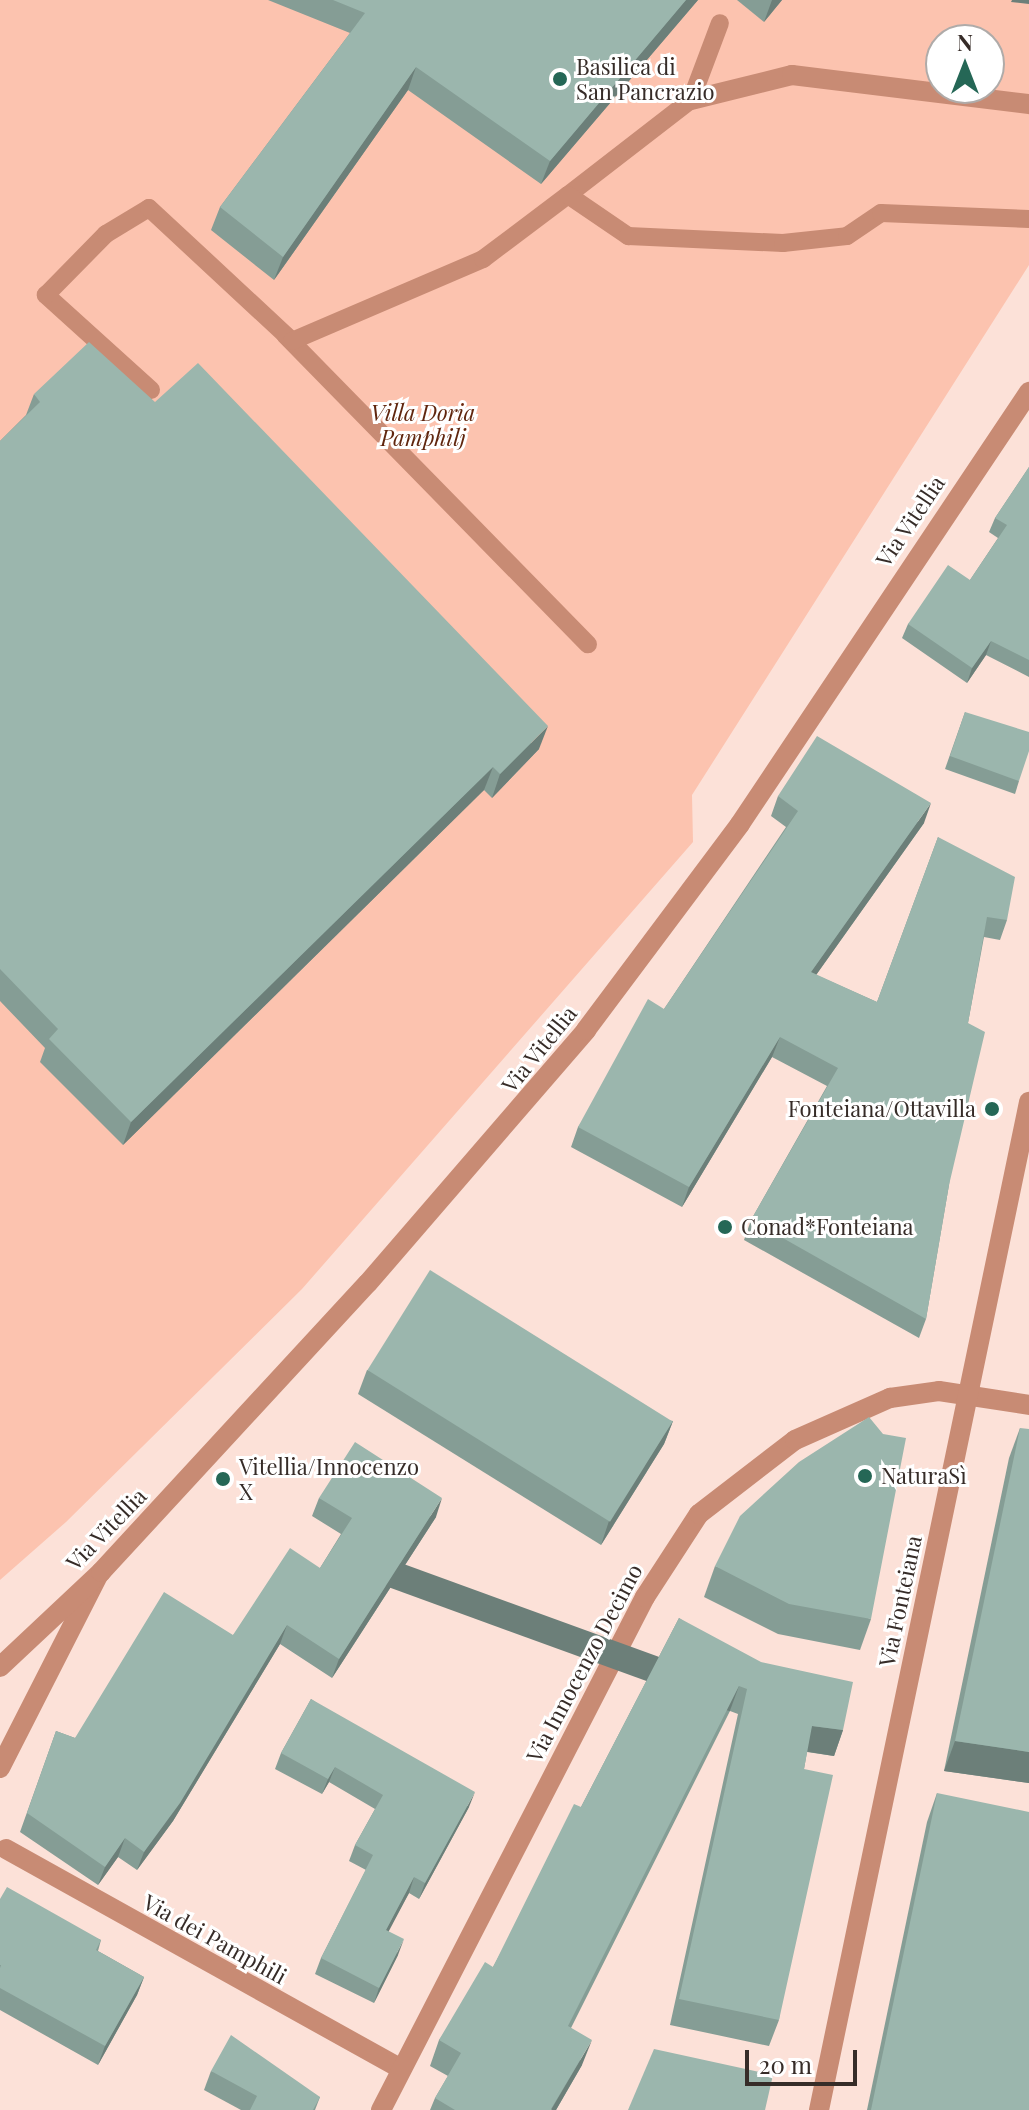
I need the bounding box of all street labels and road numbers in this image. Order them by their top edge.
street label: Via Vitellia [870,470,950,572]
street label: Via Vitellia [496,1000,582,1098]
street label: Via Vitellia [60,1482,152,1576]
street label: Via Fonteiana [873,1533,927,1669]
street label: Via Innocenzo Decimo [521,1559,647,1767]
street label: Via dei Pamphili [139,1889,291,1989]

